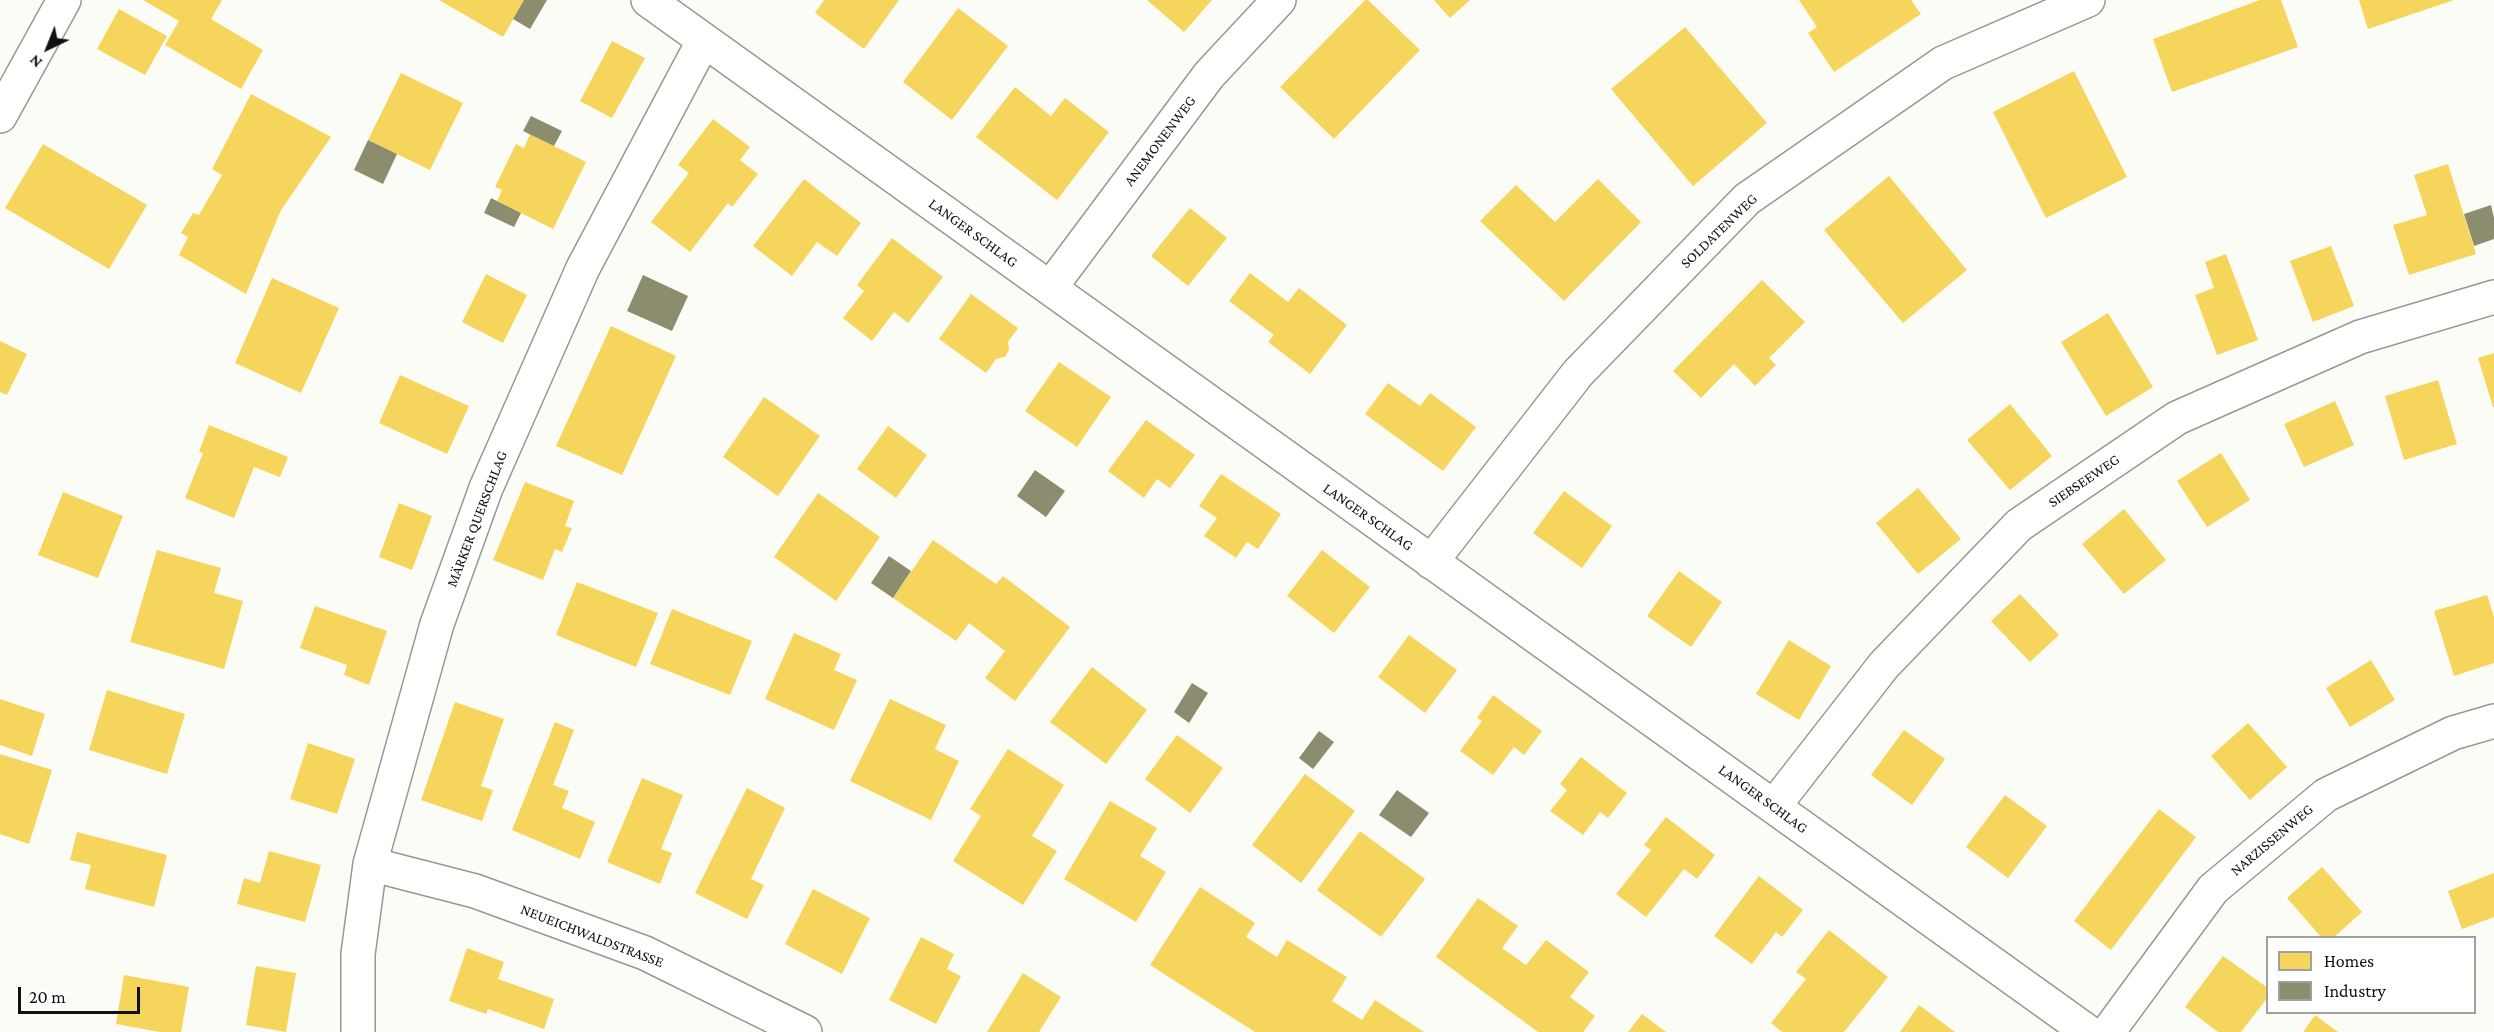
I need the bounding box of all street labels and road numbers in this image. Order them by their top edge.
street label: ANEMONENWEG [1120,92,1200,190]
street label: SOLDATENWEG [1677,190,1761,272]
street label: LANGER SCHLAG [925,195,1021,271]
street label: MÄRKER QUERSCHLAG [443,448,511,590]
street label: SIEBSEEWEG [2045,451,2123,511]
street label: LANGER SCHLAG [1320,479,1416,555]
street label: LANGER SCHLAG [1715,761,1811,837]
street label: NARZISSENWEG [2227,800,2317,880]
street label: NEUEICHWALDSTRASSE [518,900,666,972]

